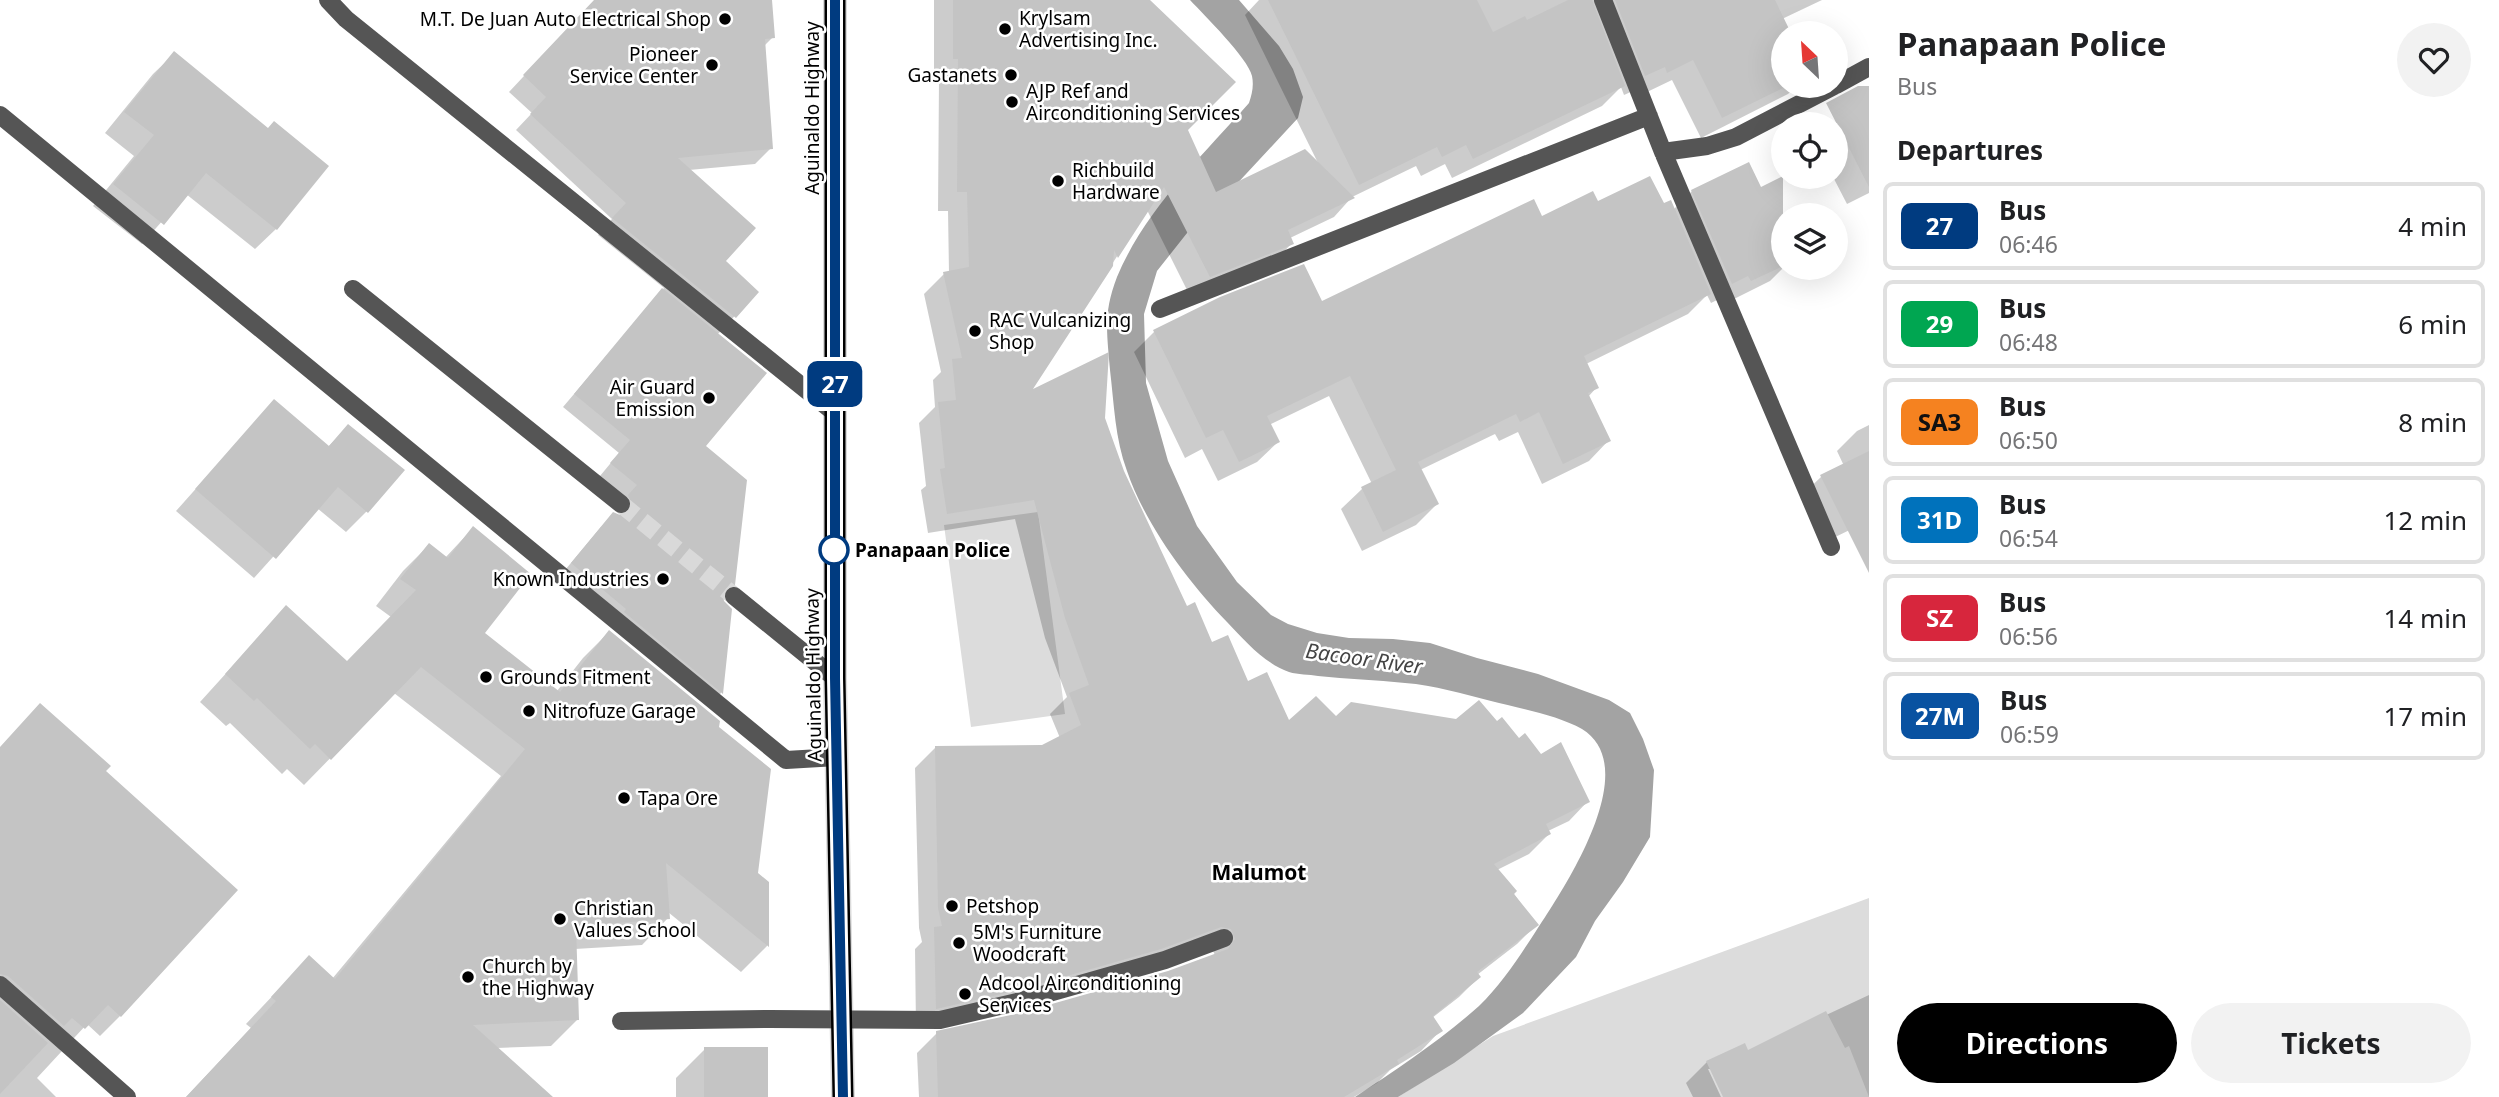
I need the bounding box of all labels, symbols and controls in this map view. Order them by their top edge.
place label: Krylsam Advertising Inc. [1019,5,1158,53]
place label: M.T. De Juan Auto Electrical Shop [420,6,711,32]
marker: M.T. De Juan Auto Electrical Shop [717,11,733,27]
street label: Aguinaldo Highway [799,21,825,195]
marker: Krylsam Advertising Inc. [997,21,1013,37]
north arrow [1771,21,1848,98]
map controls [1771,21,1848,280]
text: Panapaan Police [1897,21,2166,66]
button: heart [2397,23,2471,97]
place label: Pioneer Service Center [570,41,698,89]
marker: Pioneer Service Center [704,57,720,73]
place label: Gastanets [907,62,997,88]
marker: Gastanets [1003,67,1019,83]
text: Bus [1897,70,1937,102]
place label: AJP Ref and Airconditioning Services [1026,78,1240,126]
marker: AJP Ref and Airconditioning Services [1004,94,1020,110]
button: locate [1771,112,1848,189]
text: Departures [1897,132,2043,168]
place label: Richbuild Hardware [1072,157,1160,205]
marker: Richbuild Hardware [1050,173,1066,189]
text: Bus [1999,192,2046,228]
button: layers [1771,203,1848,280]
text: 4 min [2398,208,2467,244]
text: 27 [1926,209,1953,242]
text: 06:46 [1999,228,2058,260]
text: Bus [1999,290,2046,326]
text: 6 min [2398,306,2467,342]
place label: RAC Vulcanizing Shop [989,307,1131,355]
text: 29 [1926,307,1953,340]
marker: RAC Vulcanizing Shop [967,323,983,339]
text: 06:48 [1999,326,2058,358]
line badge: 27 [804,361,866,407]
text: 27 [821,367,849,400]
place label: Air Guard Emission [610,374,695,422]
text: Bus [1999,388,2046,424]
marker: Air Guard Emission [701,390,717,406]
text: 8 min [2398,404,2467,440]
text: SA3 [1918,405,1961,438]
text: 06:50 [1999,424,2058,456]
text: Bus [1999,486,2046,522]
text: 12 min [2383,502,2467,538]
text: 31D [1917,503,1962,536]
text: 06:54 [1999,522,2058,554]
marker: Panapaan Police [819,535,849,565]
place label: Panapaan Police [855,537,1010,563]
place label: Known Industries [493,566,649,592]
marker: Known Industries [655,571,671,587]
text: Bus [1999,584,2046,620]
street label: Aguinaldo Highway [798,588,828,762]
text: 14 min [2383,600,2467,636]
text: SZ [1926,601,1953,634]
text: 06:56 [1999,620,2058,652]
water label: Bacoor River [1304,636,1426,680]
place label: Grounds Fitment [500,664,651,690]
marker: Grounds Fitment [478,669,494,685]
text: Bus [2000,682,2047,718]
place label: Nitrofuze Garage [543,698,696,724]
text: 17 min [2383,698,2467,734]
text: 27M [1915,699,1965,732]
marker: Nitrofuze Garage [521,703,537,719]
text: 06:59 [2000,718,2059,750]
place label: Tapa Ore [638,785,718,811]
marker: Tapa Ore [616,790,632,806]
district label: Malumot [1211,858,1307,886]
place label: Petshop [966,893,1039,919]
place label: Christian Values School [574,895,696,943]
marker: Petshop [944,898,960,914]
marker: Christian Values School [552,911,568,927]
place label: 5M's Furniture Woodcraft [973,919,1102,967]
marker: 5M's Furniture Woodcraft [951,935,967,951]
place label: Church by the Highway [482,953,594,1001]
marker: Church by the Highway [460,969,476,985]
place label: Adcool Airconditioning Services [979,970,1182,1018]
marker: Adcool Airconditioning Services [957,986,973,1002]
button: Directions [1897,1003,2177,1083]
button: Tickets [2191,1003,2471,1083]

